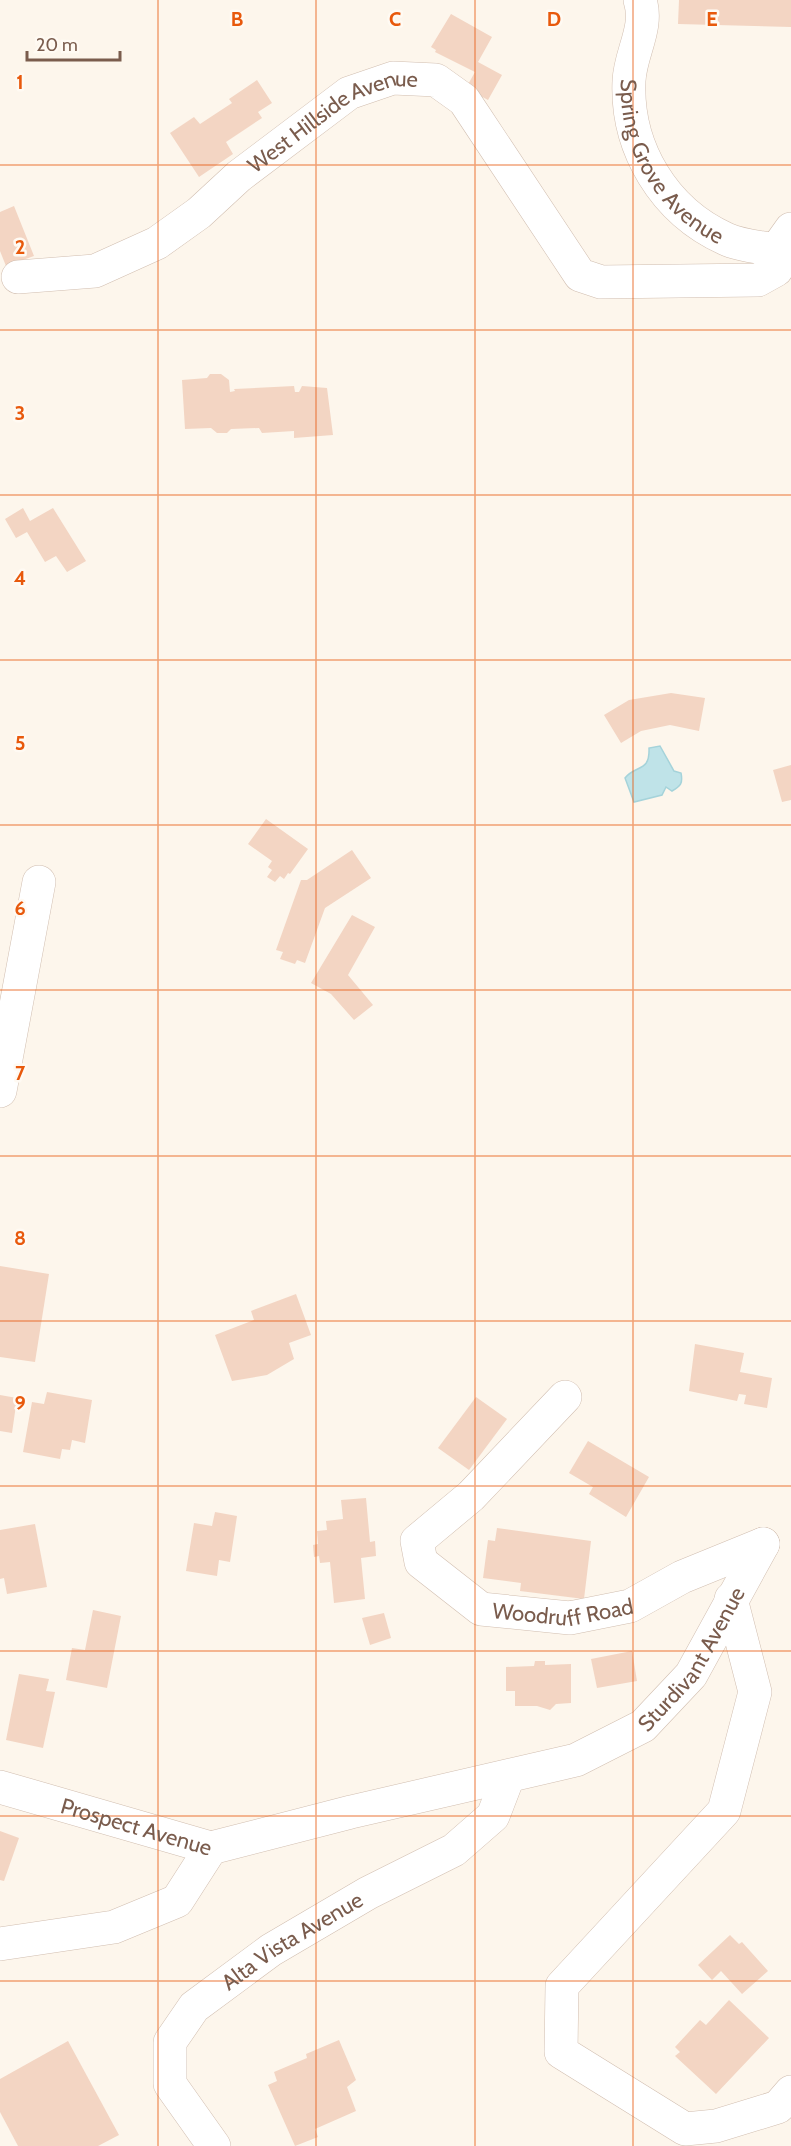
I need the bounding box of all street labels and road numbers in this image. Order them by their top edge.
street label: West Hillside Avenue [242,65,419,178]
street label: Spring Grove Avenue [615,79,728,249]
street label: Sturdivant Avenue [632,1582,750,1737]
street label: Woodruff Road [491,1592,636,1632]
street label: Prospect Avenue [58,1792,215,1861]
street label: Alta Vista Avenue [216,1886,367,1996]

